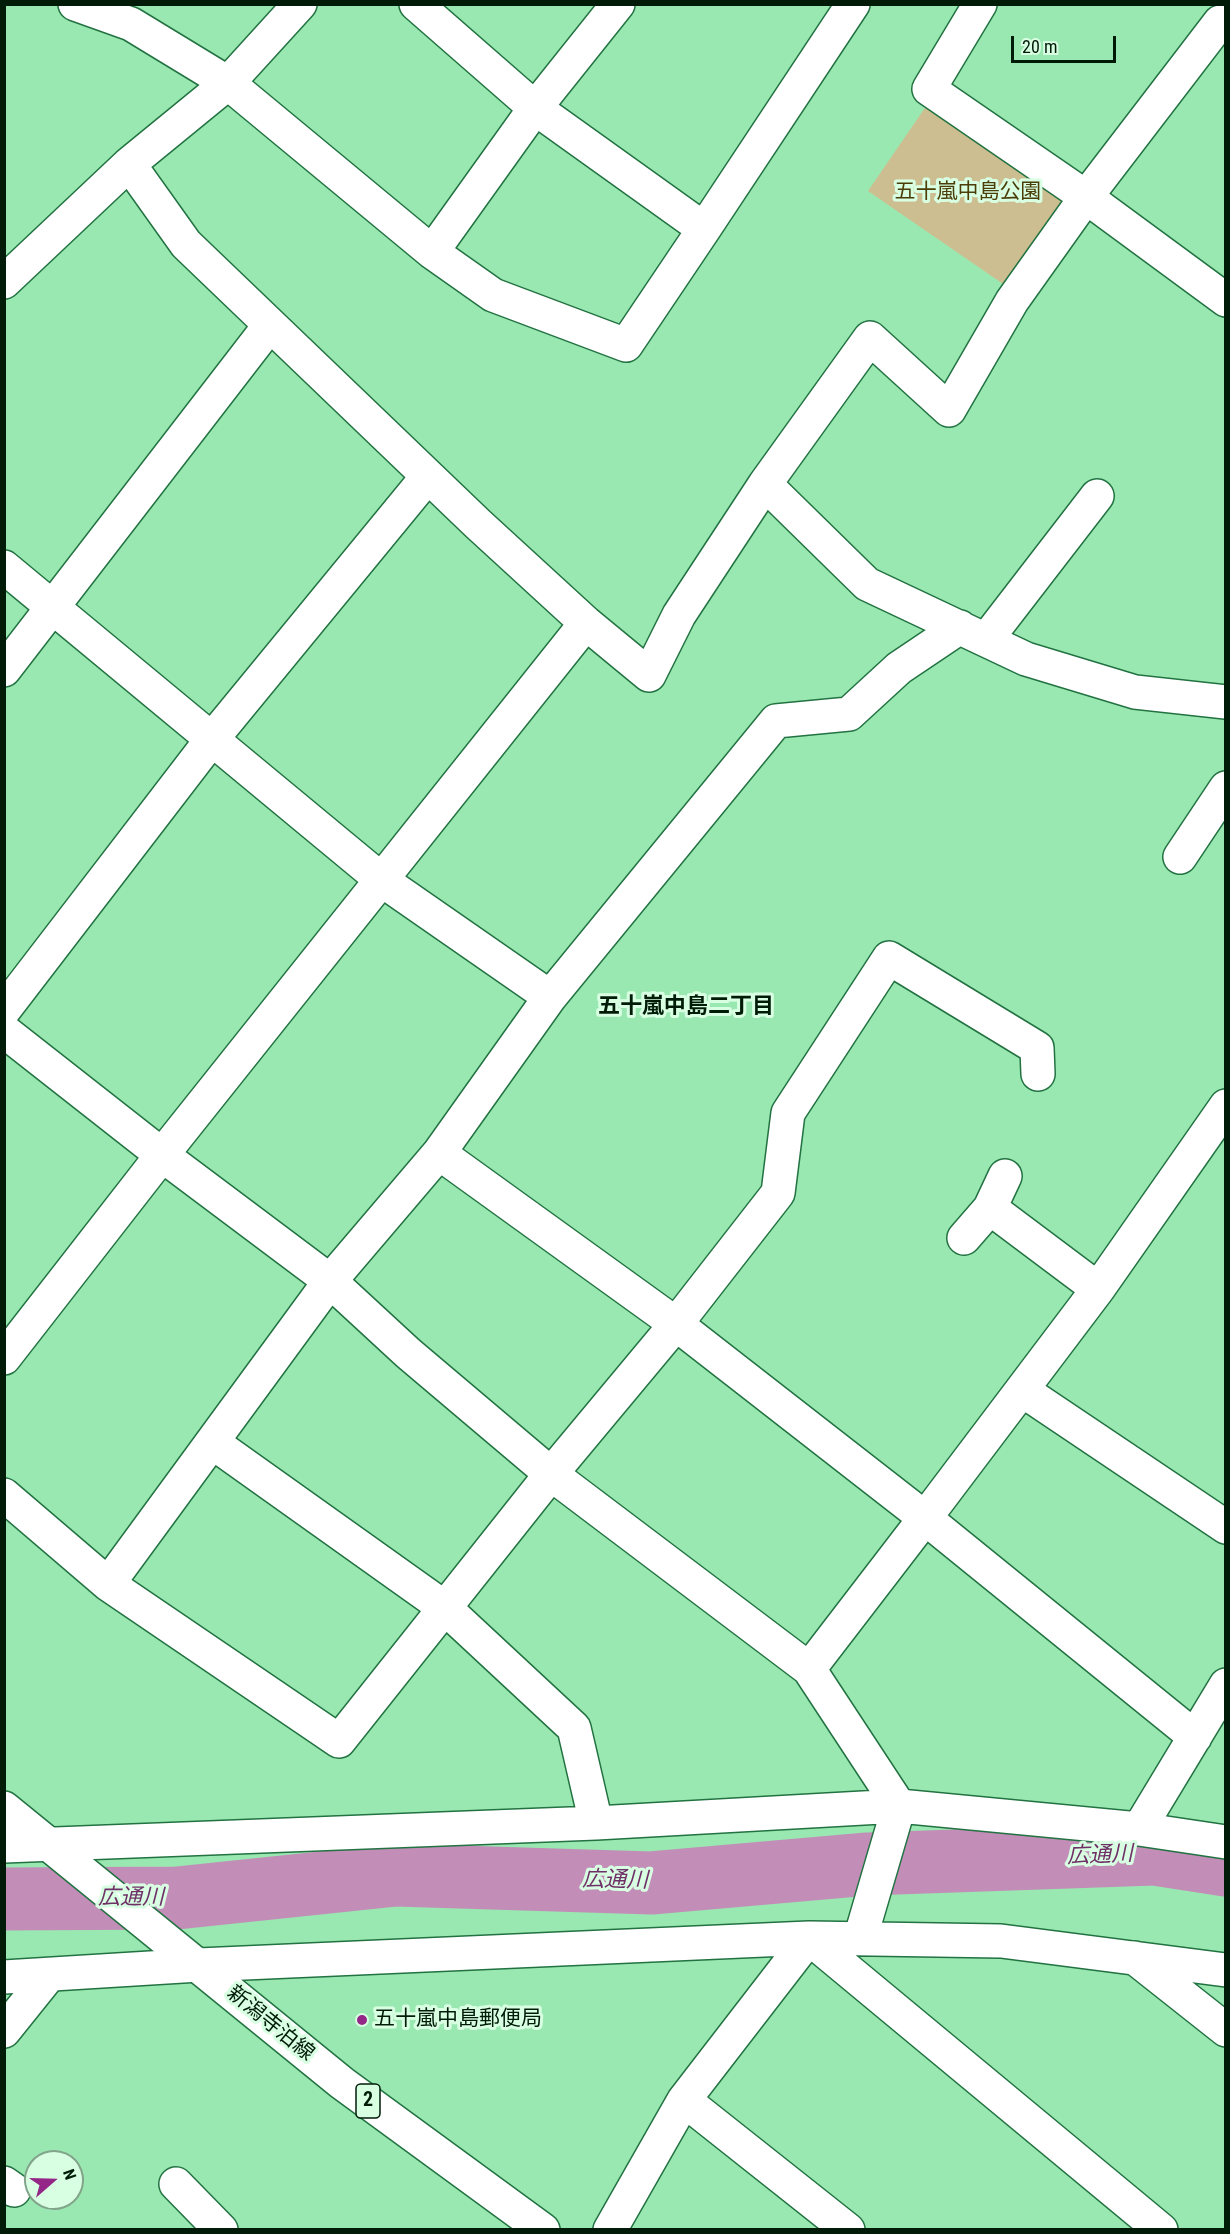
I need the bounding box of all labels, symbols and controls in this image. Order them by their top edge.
scale bar [1014,24,1119,62]
text: 20 m [1022,36,1057,57]
park label: 五十嵐中島公園 [895,180,1041,206]
district label: 五十嵐中島二丁目 [598,994,774,1020]
water label: 広通川 [1067,1842,1133,1870]
water label: 広通川 [582,1867,648,1895]
water label: 広通川 [98,1885,164,1911]
street label: 新潟寺泊線 [221,1981,319,2067]
place label: 五十嵐中島郵便局 [374,2007,542,2033]
marker: 五十嵐中島郵便局 [355,2013,369,2027]
road number: 2 [356,2084,380,2118]
north arrow [24,2150,84,2210]
text: N [59,2166,80,2182]

